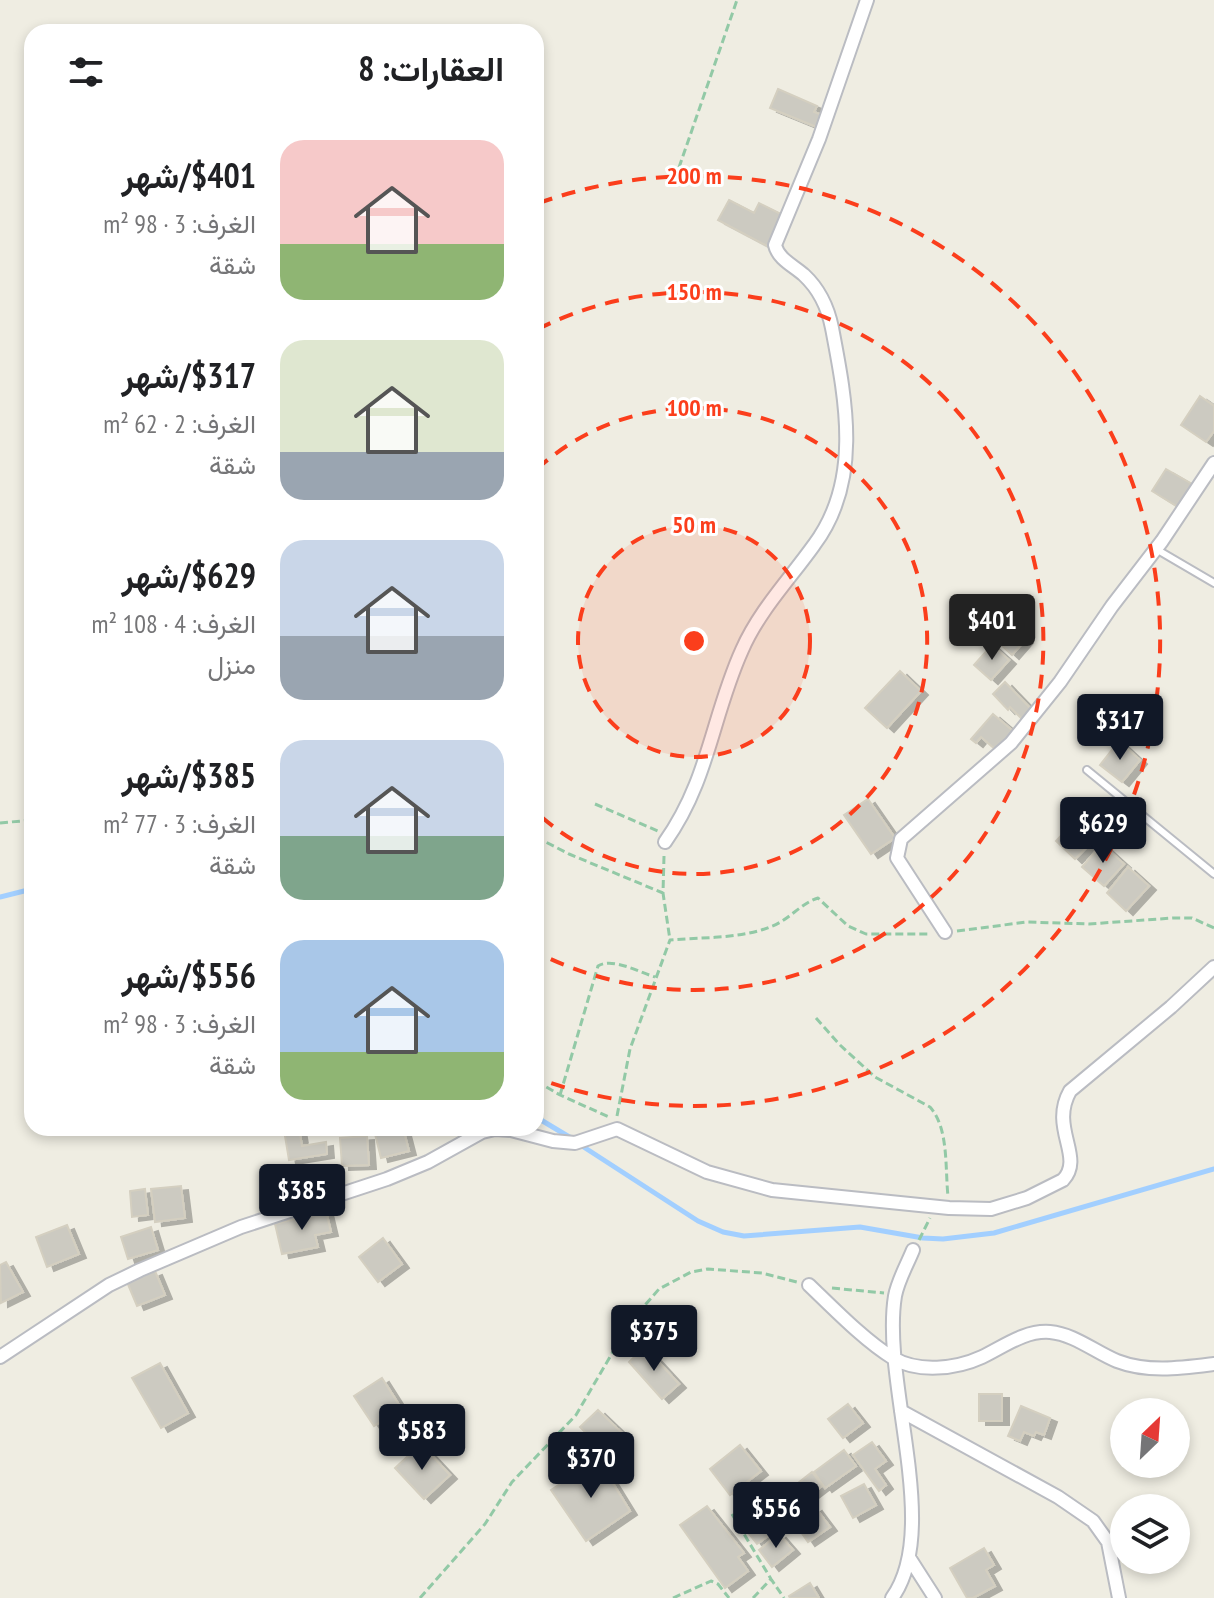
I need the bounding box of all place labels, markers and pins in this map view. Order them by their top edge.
pin: $401 [945,594,1039,662]
centre of rings [680,627,708,655]
pin: $317 [1073,694,1167,762]
pin: $629 [1056,797,1150,865]
pin: $385 [255,1164,349,1232]
pin: $375 [607,1305,701,1373]
pin: $583 [375,1404,469,1472]
pin: $370 [544,1432,638,1500]
pin: $556 [729,1482,823,1550]

